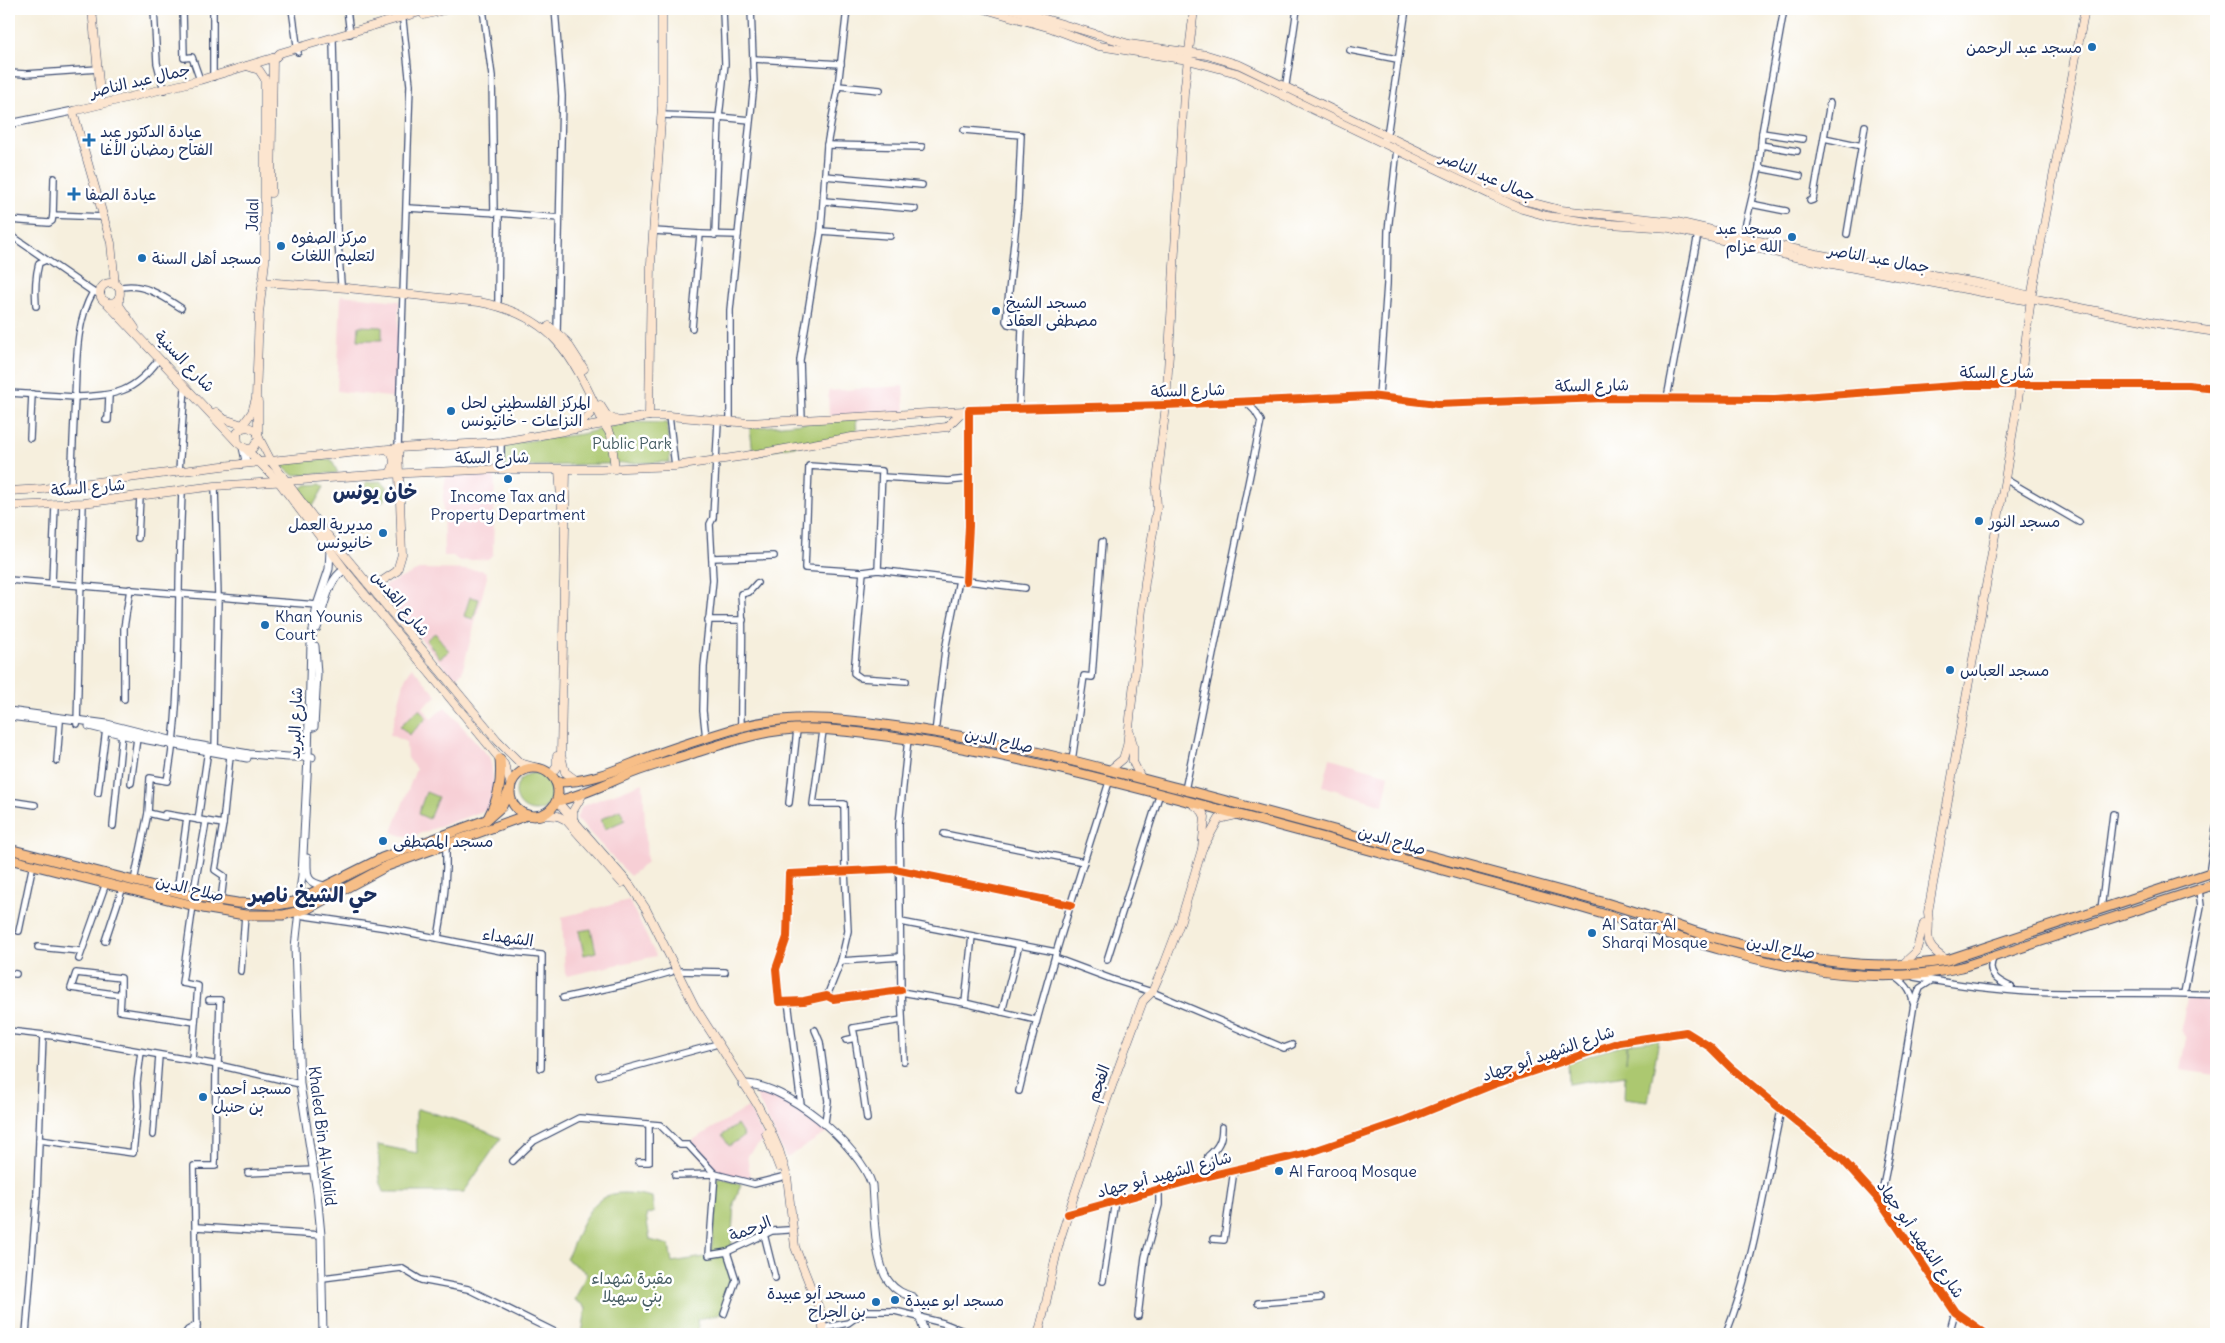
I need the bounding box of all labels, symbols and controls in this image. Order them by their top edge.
place label: مسجد عبد الرحمن [1966,37,2082,57]
marker: مسجد عبد الرحمن [2086,41,2098,53]
street label: جمال عبد الناصر [86,59,192,102]
place label: عيادة الدكتور عبد الفتاح رمضان الأغا [100,121,213,160]
marker: عيادة الدكتور عبد الفتاح رمضان الأغا [82,133,96,147]
street label: جمال عبد الناصر [1435,145,1539,206]
place label: عيادة الصفا [85,184,156,204]
marker: عيادة الصفا [67,187,81,201]
street label: Jalal [242,198,262,232]
place label: مسجد عبد الله عزام [1716,218,1782,259]
place label: مركز الصفوه لتعليم اللغات [291,227,375,268]
marker: مسجد عبد الله عزام [1786,231,1798,243]
street label: جمال عبد الناصر [1825,239,1931,277]
marker: مركز الصفوه لتعليم اللغات [275,240,287,252]
place label: مسجد أهل السنة [152,248,261,268]
marker: مسجد أهل السنة [136,252,148,264]
place label: مسجد الشيخ مصطفى العقاد [1006,292,1098,331]
marker: مسجد الشيخ مصطفى العقاد [990,305,1002,317]
street label: شارع السنية [149,326,219,397]
street label: شارع السكة [1960,362,2034,384]
street label: شارع السكة [1555,374,1629,398]
street label: شارع السكة [1151,379,1226,403]
place label: المركز الفلسطيني لحل النزاعات - خانيونس [461,392,591,431]
marker: المركز الفلسطيني لحل النزاعات - خانيونس [445,405,457,417]
park label: Public Park [592,433,672,453]
street label: شارع السكة [455,446,529,470]
marker: Income Tax and Property Department [502,473,514,485]
street label: شارع السكة [50,474,126,502]
district label: خان يونس [333,478,417,505]
place label: Income Tax and Property Department [431,486,586,524]
place label: مسجد النور [1987,511,2060,532]
place label: مديرية العمل خانيونس [288,514,373,553]
marker: مسجد النور [1973,515,1985,527]
marker: مديرية العمل خانيونس [377,527,389,539]
street label: شارع القدس [366,566,434,641]
place label: Khan Younis Court [275,606,363,644]
marker: Khan Younis Court [259,619,271,631]
place label: مسجد العباس [1960,660,2049,680]
marker: مسجد العباس [1944,664,1956,676]
street label: شارع البريد [284,687,308,759]
street label: صلاح الدين [963,723,1035,758]
street label: صلاح الدين [1356,821,1428,860]
place label: مسجد المصطفى [393,831,493,852]
marker: مسجد المصطفى [377,835,389,847]
street label: صلاح الدين [154,870,226,907]
district label: حي الشيخ ناصر [247,881,377,914]
place label: Al Satar Al Sharqi Mosque [1602,914,1708,952]
street label: الشهداء [481,924,535,950]
marker: Al Satar Al Sharqi Mosque [1586,927,1598,939]
street label: صلاح الدين [1745,931,1817,964]
street label: شارع الشهيد أبو جهاد [1479,1021,1618,1087]
street label: الفجم [1082,1062,1117,1105]
street label: Khaled Bin Al-Walid [304,1065,342,1207]
place label: مسجد أحمد بن حنبل [213,1078,291,1116]
marker: مسجد أحمد بن حنبل [197,1091,209,1103]
street label: شارع الشهيد أبو جهاد [1094,1146,1234,1204]
place label: Al Farooq Mosque [1289,1161,1417,1181]
marker: Al Farooq Mosque [1273,1165,1285,1177]
street label: شارع الشهيد أبو جهاد [1871,1176,1969,1303]
street label: الرحمة [726,1211,774,1245]
park label: مقبرة شهداء بني سهيلا [591,1268,673,1311]
place label: مسجد أبو عبيدة بن الجراح [767,1283,866,1322]
place label: مسجد ابو عبيدة [905,1290,1004,1311]
marker: مسجد ابو عبيدة [889,1294,901,1306]
marker: مسجد أبو عبيدة بن الجراح [870,1296,882,1308]

